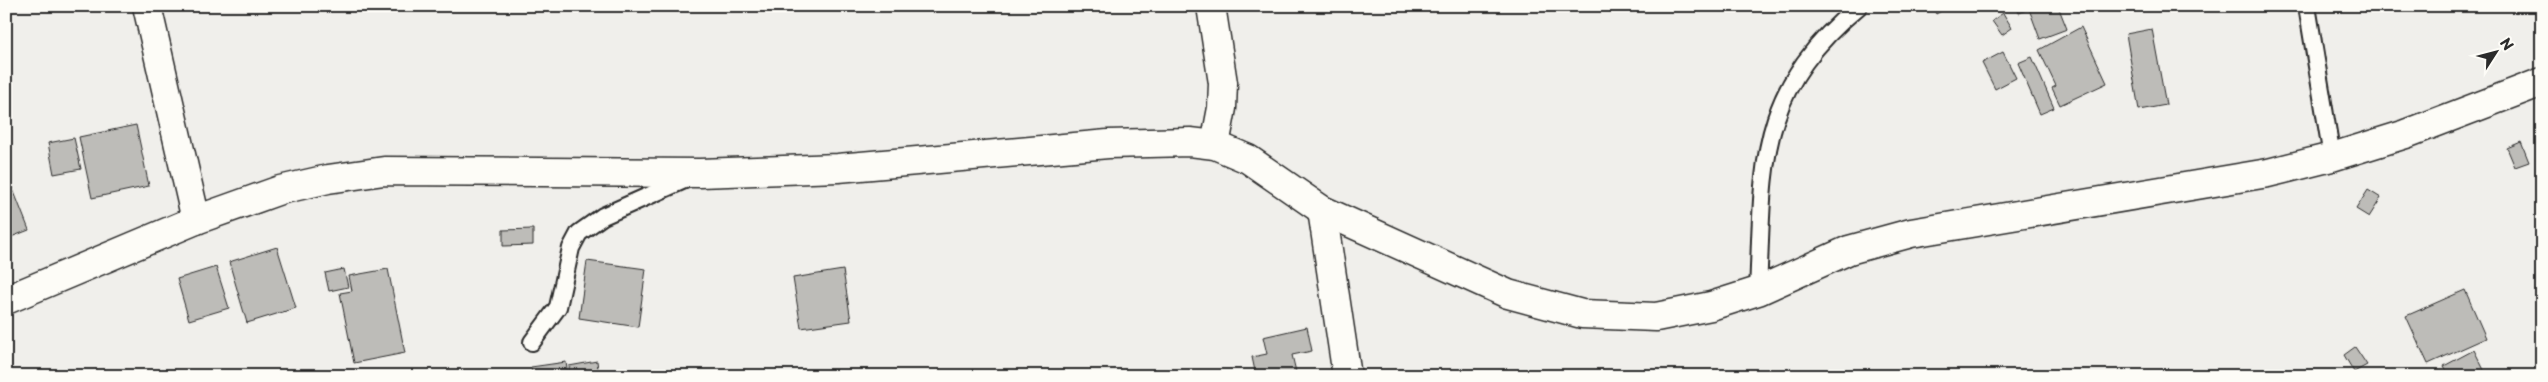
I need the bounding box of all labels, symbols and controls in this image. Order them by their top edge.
north arrow [2470,28,2520,78]
text: N [2495,33,2519,55]

